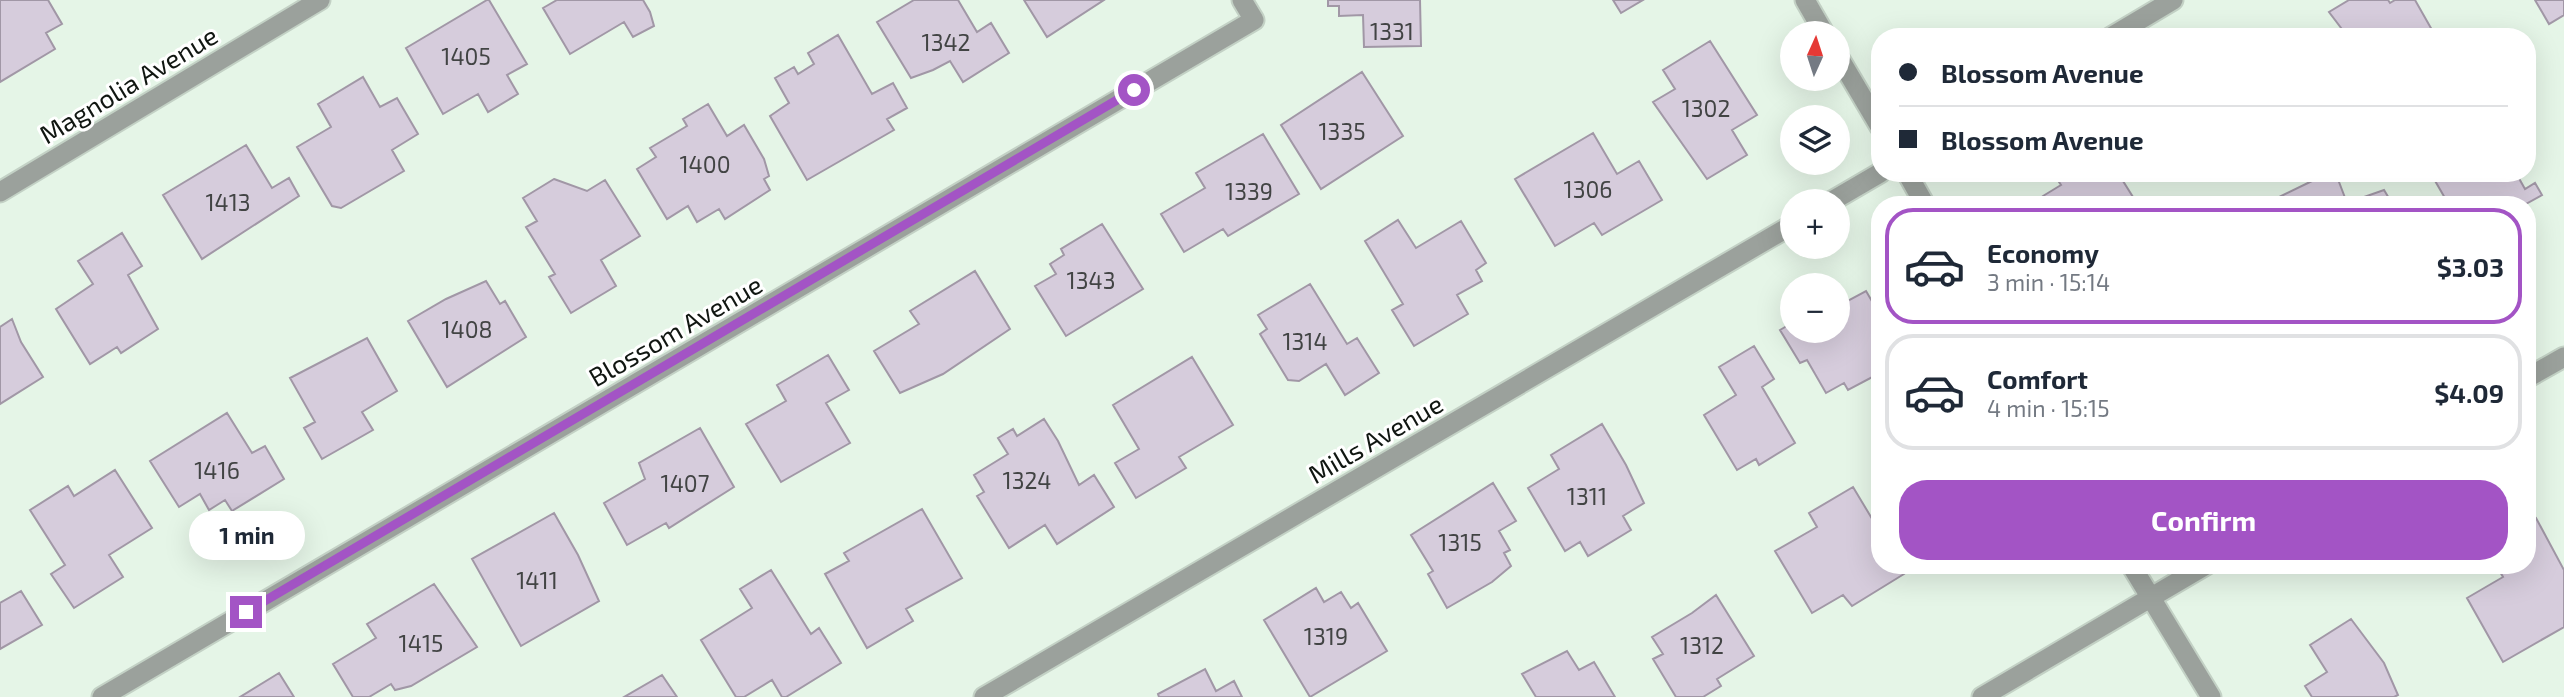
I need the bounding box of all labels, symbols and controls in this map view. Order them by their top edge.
house number: 1331 [1370,17,1414,45]
street label: Magnolia Avenue [33,19,223,149]
north arrow [1780,21,1850,91]
map controls [1780,21,1850,343]
house number: 1342 [921,28,971,56]
house number: 1405 [441,42,491,70]
text: Blossom Avenue [1941,57,2144,88]
route start [1118,74,1150,106]
house number: 1302 [1682,94,1730,122]
button: layers [1780,105,1850,175]
house number: 1335 [1318,117,1366,145]
text: Blossom Avenue [1941,124,2144,155]
house number: 1400 [679,150,731,178]
house number: 1306 [1564,175,1612,203]
house number: 1339 [1225,177,1273,205]
house number: 1413 [205,188,251,216]
button: + [1780,189,1850,259]
icon: car [1903,235,1966,298]
text: Economy [1987,237,2099,268]
text: $3.03 [2437,251,2504,282]
house number: 1343 [1067,266,1115,294]
street label: Blossom Avenue [583,268,767,392]
text: 3 min · 15:14 [1987,268,2110,296]
button: − [1780,273,1850,343]
house number: 1408 [441,315,493,343]
house number: 1314 [1282,327,1328,355]
icon: car [1903,361,1966,424]
text: Comfort [1987,363,2088,394]
text: $4.09 [2434,377,2504,408]
street label: Mills Avenue [1302,387,1448,489]
text: 4 min · 15:15 [1987,394,2110,422]
house number: 1416 [194,456,240,484]
house number: 1324 [1002,466,1052,494]
house number: 1407 [661,469,710,497]
button: Confirm [1899,480,2508,560]
house number: 1311 [1567,482,1607,510]
callout: 1 min [188,510,304,560]
text: 1 min [219,521,275,549]
house number: 1315 [1438,528,1482,556]
house number: 1411 [516,566,558,594]
route end [230,596,262,628]
house number: 1319 [1304,622,1348,650]
house number: 1415 [399,629,443,657]
house number: 1312 [1680,631,1724,659]

